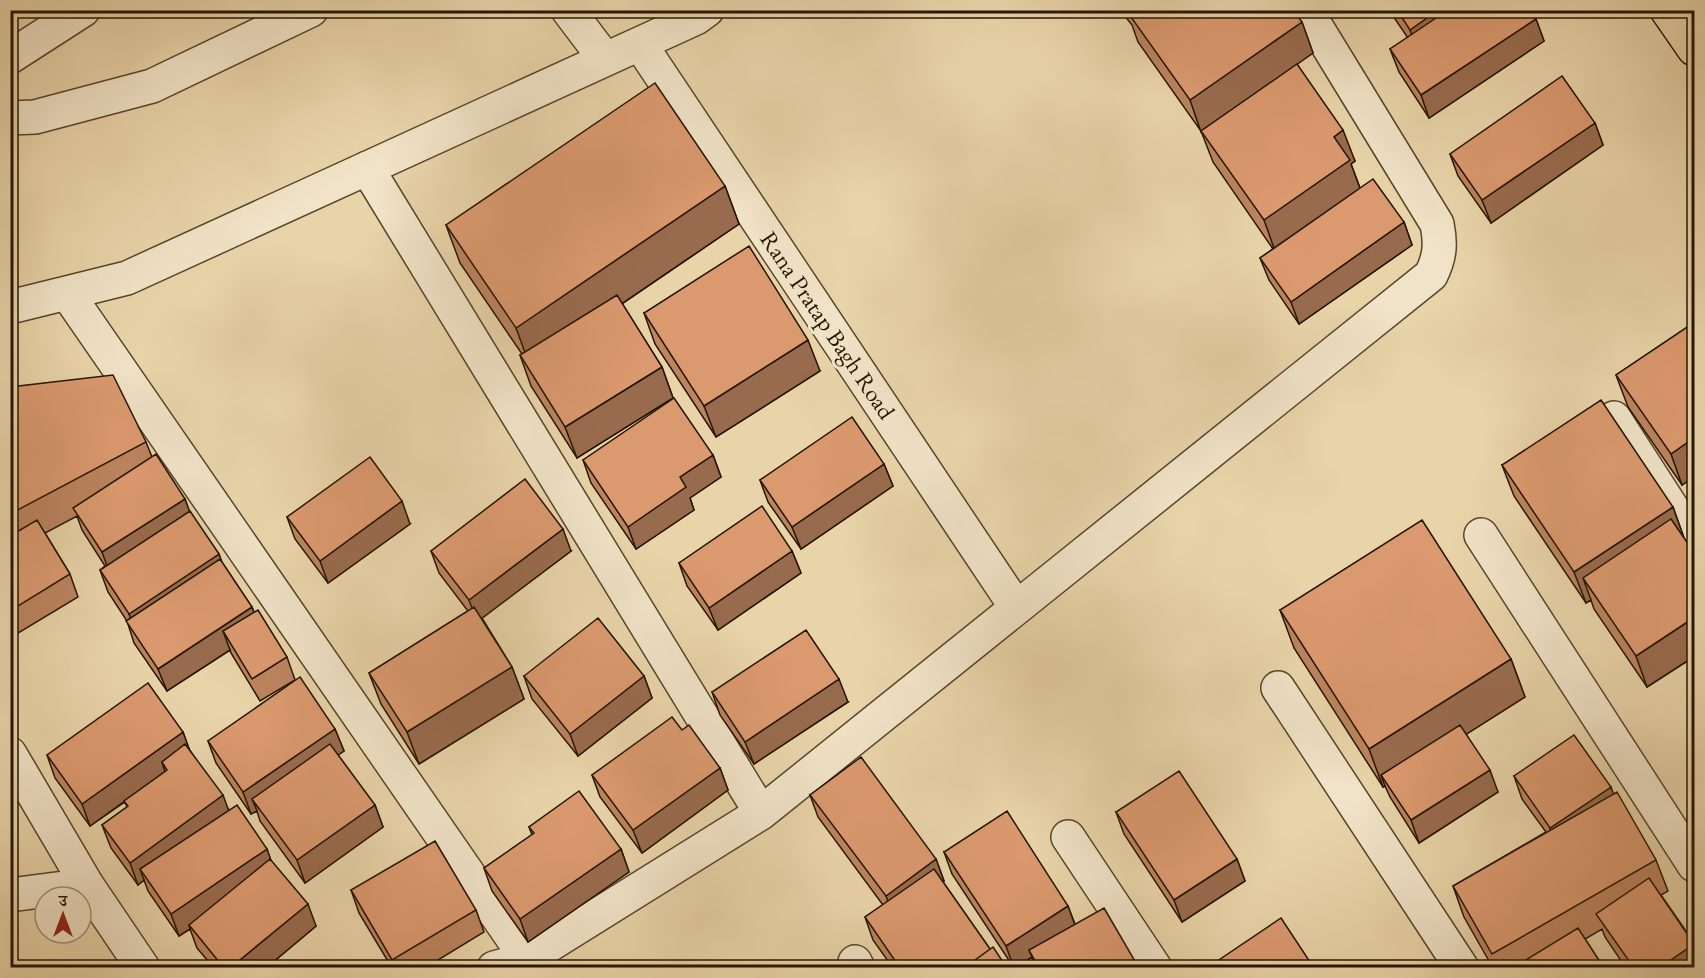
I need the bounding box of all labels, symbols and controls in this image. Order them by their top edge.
street label: Rana Pratap Bagh Road [754,225,903,426]
north arrow [33,885,93,945]
text: उ [58,890,69,911]

